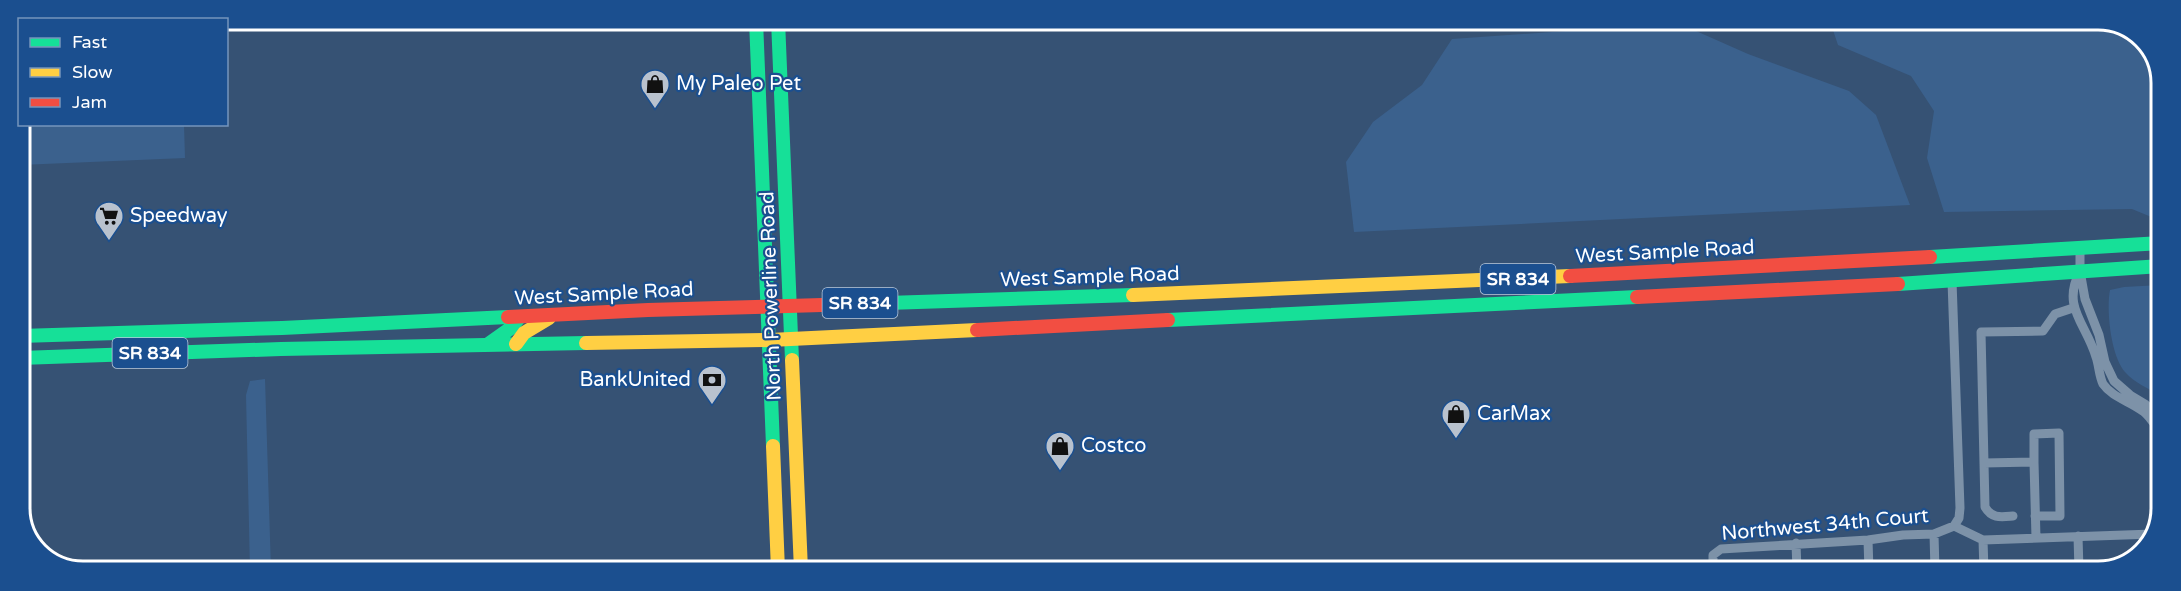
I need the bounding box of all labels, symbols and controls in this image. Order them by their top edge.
legend [18,18,228,126]
text: Fast [72,31,107,53]
text: Slow [72,61,113,83]
shop icon: My Paleo Pet [639,68,671,110]
place label: My Paleo Pet [676,72,801,96]
text: Jam [72,91,107,113]
street label: North Powerline Road [755,191,787,401]
supermarket icon: Speedway [93,200,125,242]
place label: Speedway [130,204,228,228]
street label: West Sample Road [1575,235,1755,269]
street label: West Sample Road [1000,262,1180,292]
road number: SR 834 [1480,264,1556,294]
street label: West Sample Road [514,277,694,311]
road number: SR 834 [822,288,898,318]
road number: SR 834 [112,338,188,368]
bank icon: BankUnited [696,364,728,406]
place label: BankUnited [579,368,691,392]
shop icon: CarMax [1440,398,1472,440]
place label: CarMax [1477,402,1551,426]
shop icon: Costco [1044,430,1076,472]
place label: Costco [1081,434,1147,458]
street label: Northwest 34th Court [1720,504,1930,546]

